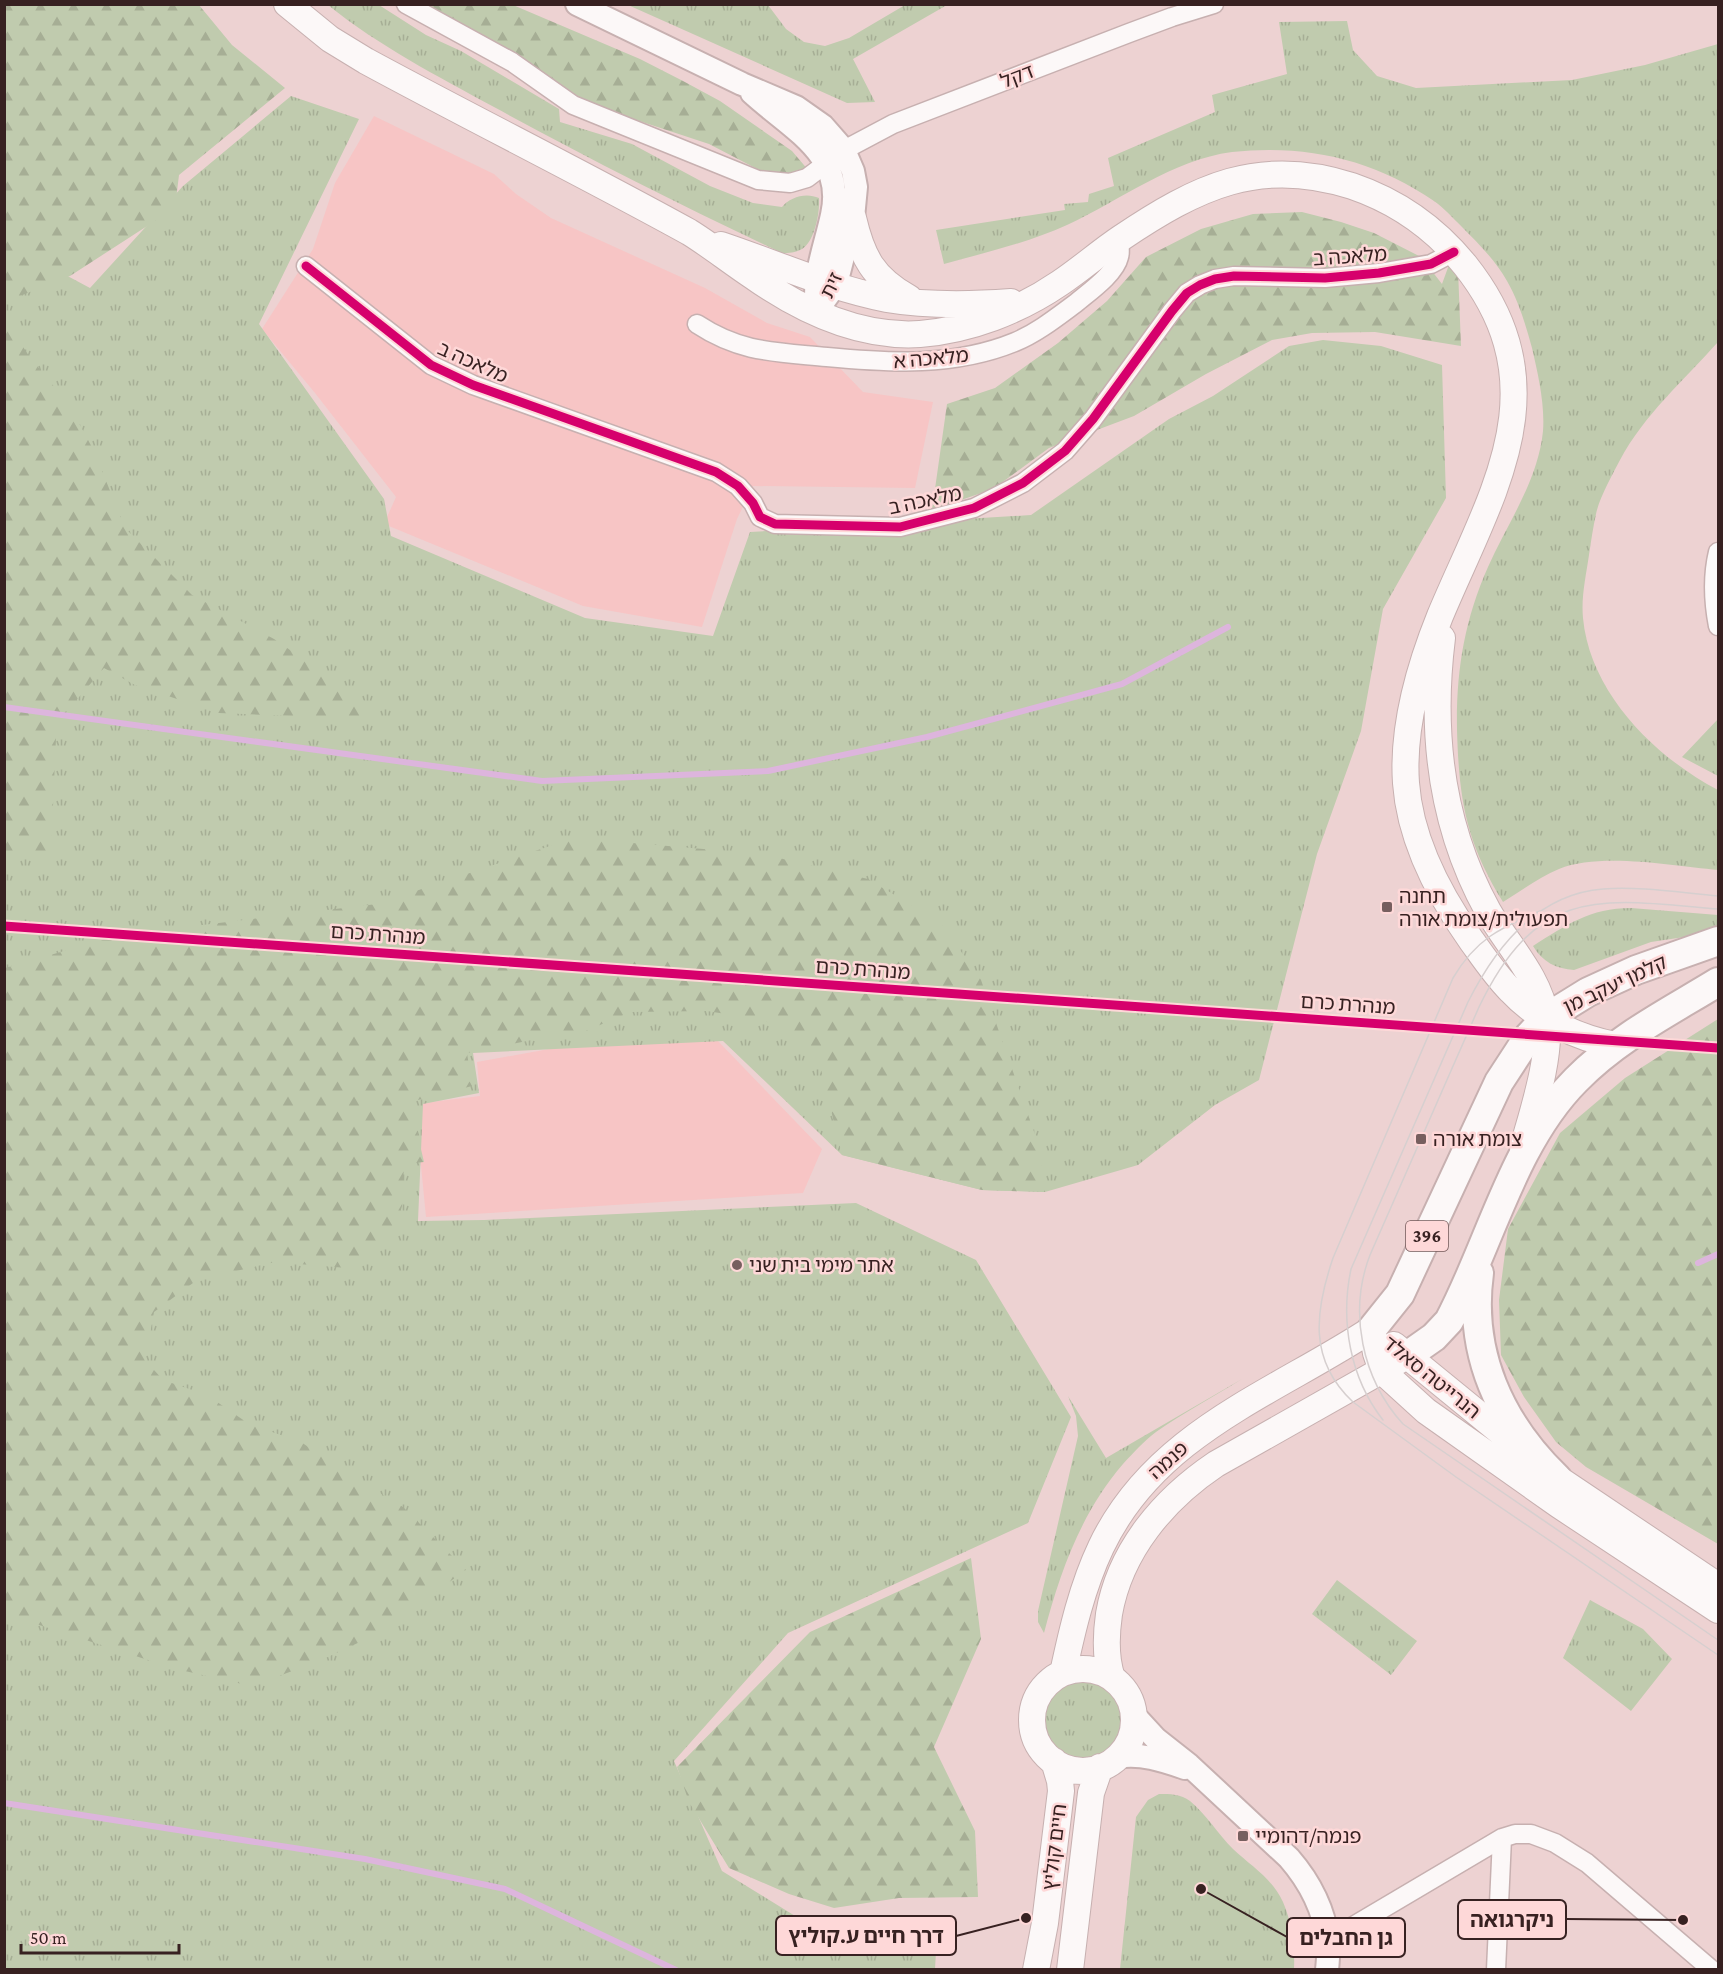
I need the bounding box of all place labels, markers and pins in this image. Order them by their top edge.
place label: תחנה תפעולית/צומת אורה [1399,885,1568,930]
marker: תחנה תפעולית/צומת אורה [1380,900,1394,914]
place label: צומת אורה [1433,1128,1522,1150]
marker: צומת אורה [1414,1132,1428,1146]
place label: אתר מימי בית שני [749,1254,894,1276]
marker: אתר מימי בית שני [730,1258,744,1272]
place label: פנמה/דהומיי [1255,1825,1362,1847]
marker: פנמה/דהומיי [1236,1829,1250,1843]
callout: ניקרגואה [1458,1900,1566,1939]
callout: דרך חיים ע.קוליץ [776,1916,956,1955]
callout: גן החבלים [1287,1918,1405,1957]

